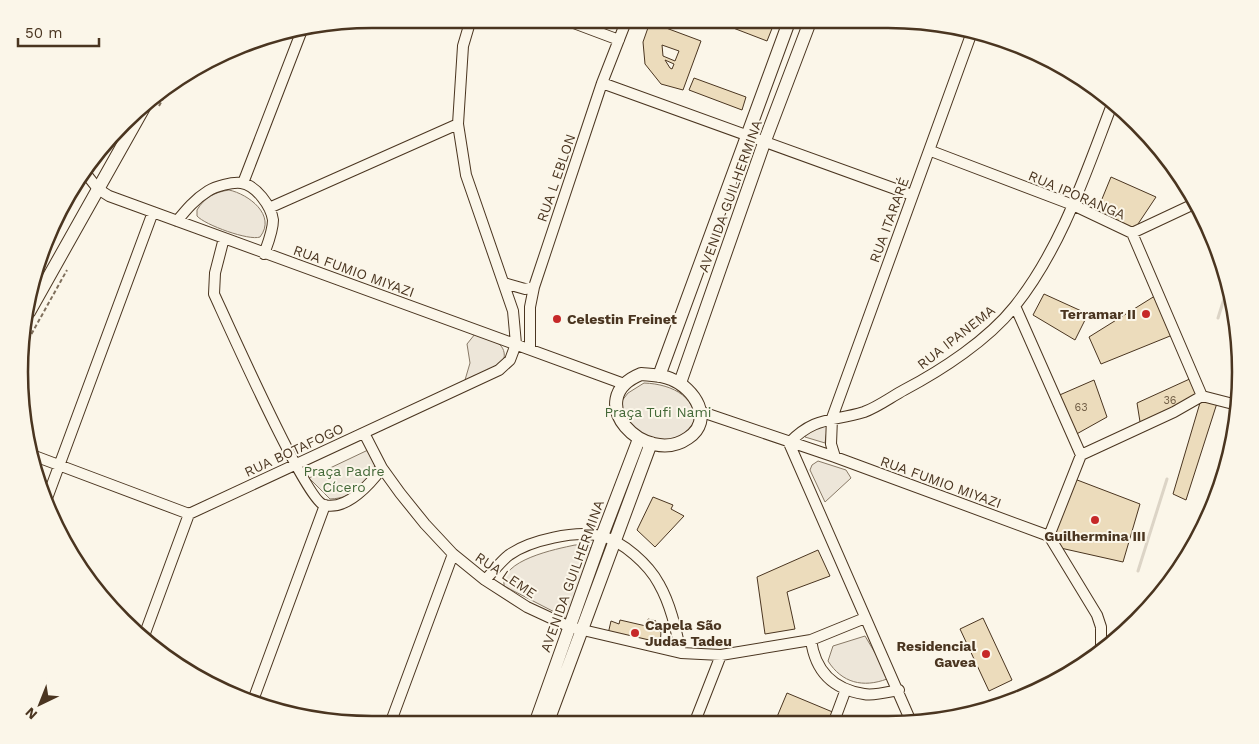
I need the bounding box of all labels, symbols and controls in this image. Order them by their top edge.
scale bar [18,15,99,47]
text: 50 m [25,24,62,42]
street label: AVENIDA GUILHERMINA [695,118,765,274]
street label: RUA L EBLON [533,132,579,224]
street label: RUA IPORANGA [1026,167,1128,223]
street label: RUA ITARARÉ [866,175,912,265]
street label: RUA FUMIO MIYAZI [291,242,417,300]
street label: RUA IPANEMA [914,302,998,372]
place label: Terramar II [1060,306,1136,322]
marker: Terramar II [1140,308,1152,320]
place label: Celestin Freinet [567,311,677,327]
marker: Celestin Freinet [551,313,563,325]
house number: 36 [1163,394,1177,407]
house number: 63 [1074,401,1088,414]
park label: Praça Tufi Nami [604,404,712,420]
street label: RUA BOTAFOGO [242,420,346,480]
street label: RUA FUMIO MIYAZI [878,453,1004,511]
park label: Praça Padre Cícero [303,463,385,495]
street label: AVENIDA GUILHERMINA [537,498,607,654]
marker: Guilhermina III [1089,514,1101,526]
place label: Guilhermina III [1044,528,1146,544]
street label: RUA LEME [472,549,540,601]
place label: Capela São Judas Tadeu [645,617,732,649]
marker: Capela São Judas Tadeu [629,627,641,639]
place label: Residencial Gavea [897,638,977,670]
marker: Residencial Gavea [980,648,992,660]
north arrow [15,679,65,729]
text: N [22,704,40,723]

